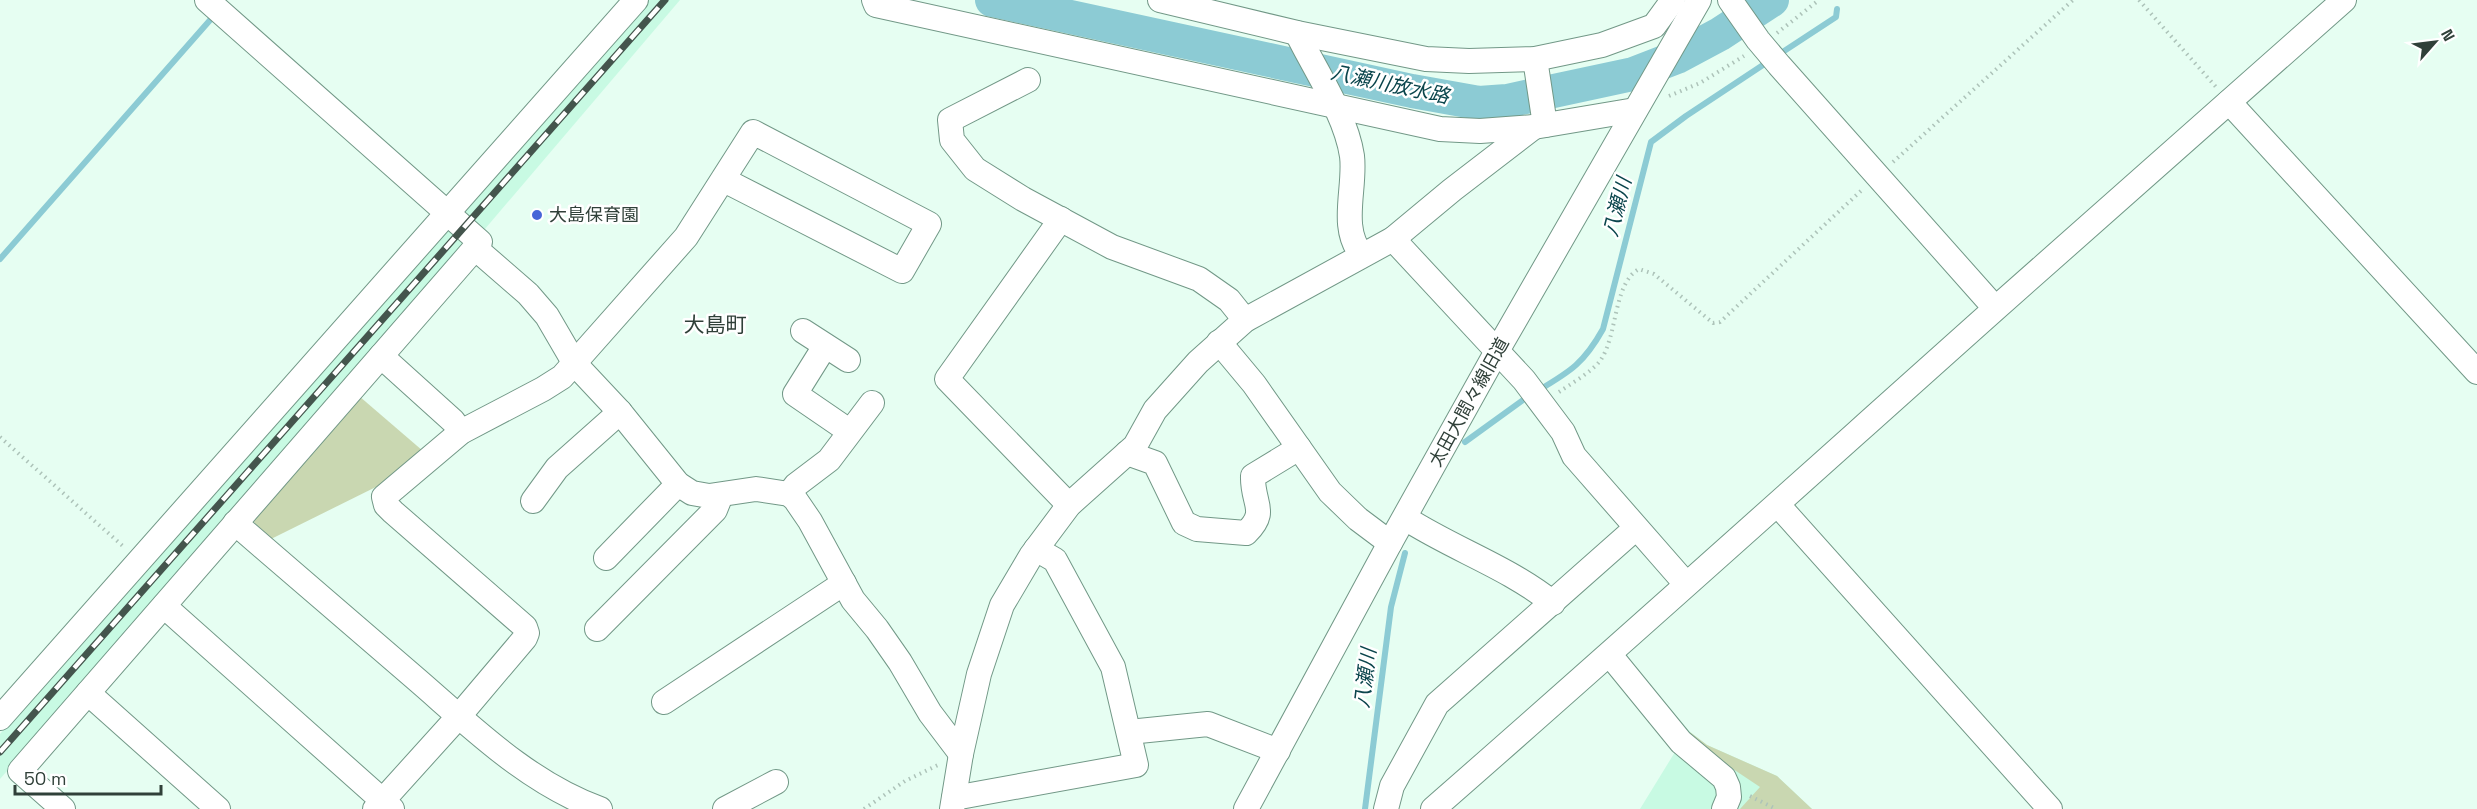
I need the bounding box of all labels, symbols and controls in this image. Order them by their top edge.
north arrow [2405,12,2465,72]
text: N [2436,26,2460,45]
water label: 八瀬川放水路 [1329,59,1453,110]
water label: 八瀬川 [1597,173,1637,239]
place label: 大島保育園 [549,203,639,226]
marker: 大島保育園 [530,208,544,222]
district label: 大島町 [684,311,747,338]
street label: 太田大間々線旧道 [1424,333,1514,470]
water label: 八瀬川 [1348,645,1382,709]
scale bar [15,758,160,796]
text: 50 m [24,767,66,790]

